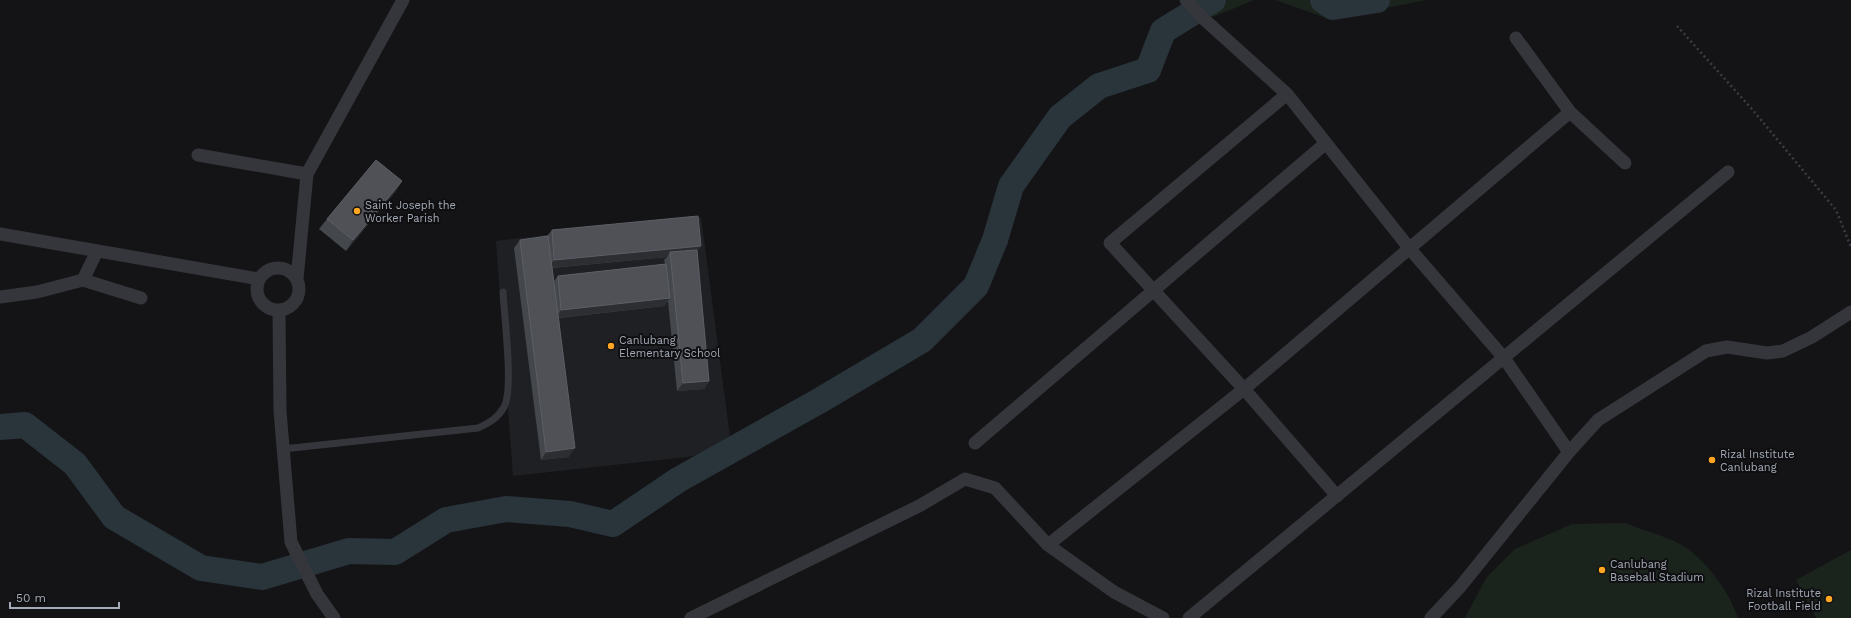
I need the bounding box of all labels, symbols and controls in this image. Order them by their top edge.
place label: Saint Joseph the Worker Parish [365,199,456,225]
marker: Saint Joseph the Worker Parish [352,206,362,216]
place label: Canlubang Elementary School [619,334,721,360]
marker: Canlubang Elementary School [606,341,616,351]
place label: Rizal Institute Canlubang [1720,448,1795,474]
marker: Rizal Institute Canlubang [1707,455,1717,465]
place label: Canlubang Baseball Stadium [1610,558,1704,584]
marker: Canlubang Baseball Stadium [1597,565,1607,575]
scale bar [10,584,119,610]
place label: Rizal Institute Football Field [1746,587,1821,613]
text: 50 m [16,591,46,605]
marker: Rizal Institute Football Field [1824,594,1834,604]

